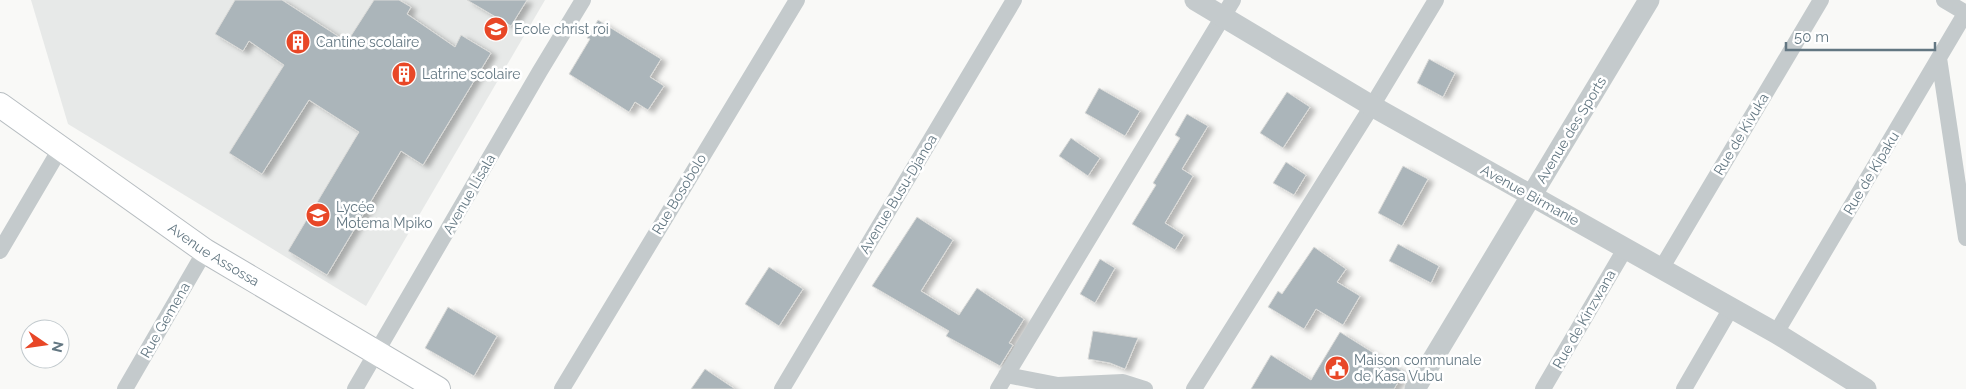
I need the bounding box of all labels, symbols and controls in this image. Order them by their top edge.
school or university icon: Ecole christ roi [483,16,509,42]
scale bar [1786,20,1935,52]
place label: Ecole christ roi [514,21,609,37]
text: 50 m [1794,28,1829,46]
building icon: Cantine scolaire [285,29,311,55]
place label: Cantine scolaire [316,34,419,50]
building icon: Latrine scolaire [391,61,417,87]
place label: Latrine scolaire [422,66,520,82]
street label: Avenue des Sports [1533,73,1609,186]
street label: Rue de Kivuka [1710,90,1772,178]
street label: Rue de Kipaku [1840,129,1902,217]
street label: Avenue Busu-Djanoa [856,131,940,257]
street label: Avenue Lisala [440,151,498,237]
street label: Rue Bosobolo [649,151,709,237]
street label: Avenue Birmanie [1478,161,1582,229]
place label: Lycée Motema Mpiko [336,199,433,231]
school or university icon: Lycée Motema Mpiko [305,202,331,228]
street label: Avenue Assossa [165,220,262,289]
street label: Rue de Kinzwana [1549,267,1619,371]
street label: Rue Gemena [137,280,193,360]
north arrow [20,319,70,369]
text: N [49,340,67,354]
place label: Maison communale de Kasa Vubu [1354,352,1482,384]
public building icon: Maison communale de Kasa Vubu [1324,355,1350,381]

